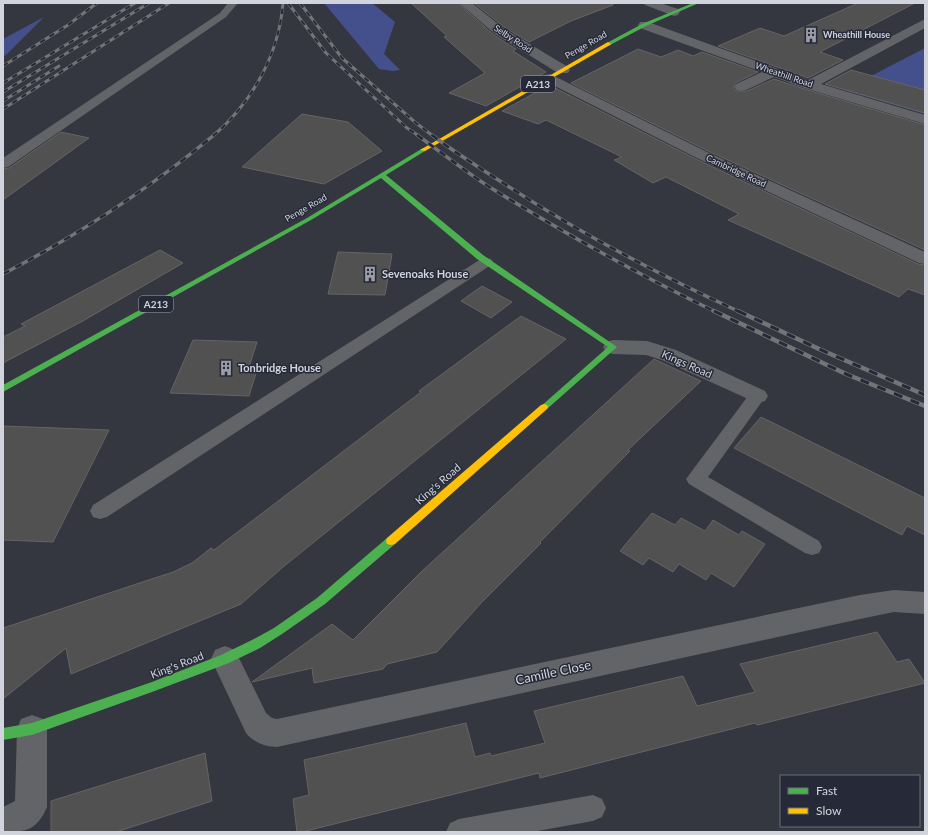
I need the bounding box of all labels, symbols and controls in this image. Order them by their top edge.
street label: Selby Road [492,22,534,55]
building icon: Wheathill House [802,26,820,44]
street label: Penge Road [563,28,609,61]
place label: Wheathill House [823,29,890,40]
street label: Wheathill Road [754,59,815,90]
road number: A213 [521,76,555,92]
street label: Cambridge Road [704,152,768,189]
street label: Penge Road [283,191,329,224]
building icon: Sevenoaks House [361,265,379,283]
place label: Sevenoaks House [382,267,468,280]
road number: A213 [139,296,173,312]
street label: Kings Road [660,347,714,380]
building icon: Tonbridge House [217,359,235,377]
place label: Tonbridge House [238,361,321,374]
street label: King's Road [412,460,463,507]
street label: King's Road [148,648,205,681]
street label: Camille Close [514,656,592,688]
legend [780,775,920,827]
text: Fast [816,783,838,798]
text: Slow [816,803,842,818]

